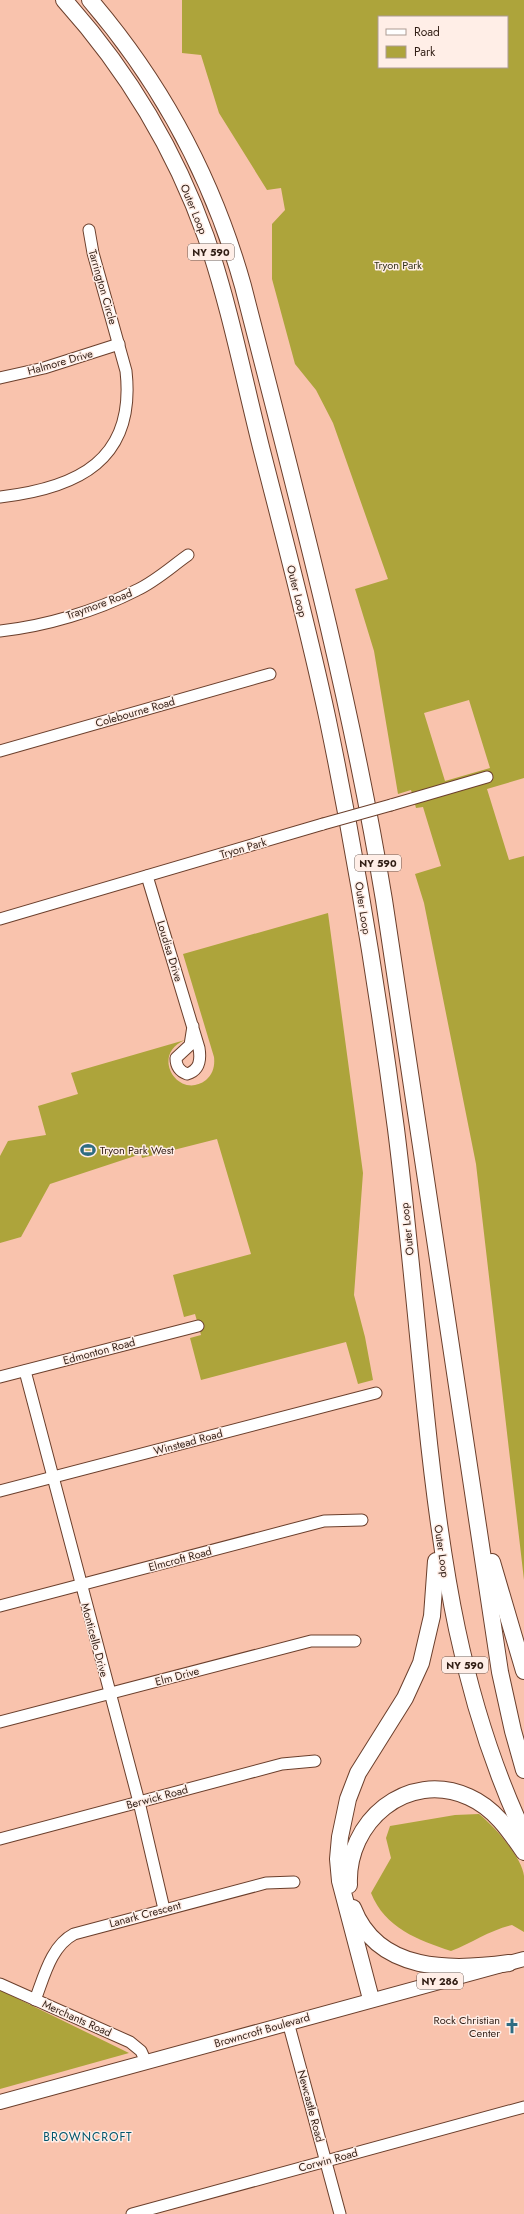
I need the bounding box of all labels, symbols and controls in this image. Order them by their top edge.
legend [378,16,508,68]
text: Road [414,23,440,41]
text: Park [414,43,436,61]
street label: Outer Loop [177,181,211,237]
road number: NY 590 [188,244,234,260]
street label: Tarrington Circle [85,248,121,327]
park label: Tryon Park [374,257,422,273]
street label: Halmore Drive [25,345,95,379]
street label: Outer Loop [283,563,311,619]
street label: Traymore Road [64,585,134,623]
street label: Colebourne Road [93,693,177,731]
street label: Tryon Park [218,834,268,862]
road number: NY 590 [355,855,401,871]
street label: Outer Loop [351,881,375,935]
street label: Loudisa Drive [153,918,187,984]
sports icon: Tryon Park West [79,1141,97,1159]
place label: Tryon Park West [100,1142,174,1158]
street label: Outer Loop [396,1202,418,1256]
street label: Edmonton Road [61,1334,137,1368]
street label: Winstead Road [152,1425,224,1459]
street label: Outer Loop [430,1524,454,1578]
street label: Elmcroft Road [147,1543,213,1575]
street label: Monticello Drive [77,1601,113,1679]
road number: NY 590 [442,1657,488,1673]
street label: Elm Drive [153,1662,201,1690]
street label: Berwick Road [124,1781,190,1813]
street label: Lanark Crescent [107,1897,183,1931]
road number: NY 286 [417,1973,463,1989]
street label: Merchants Road [40,1996,114,2040]
street label: Browncroft Boulevard [212,2009,312,2051]
place label: Rock Christian Center [433,2012,500,2041]
church icon: Rock Christian Center [503,2017,521,2035]
street label: Newcastle Road [294,2068,328,2144]
district label: BROWNCROFT [43,2128,133,2146]
street label: Corwin Road [297,2144,359,2176]

